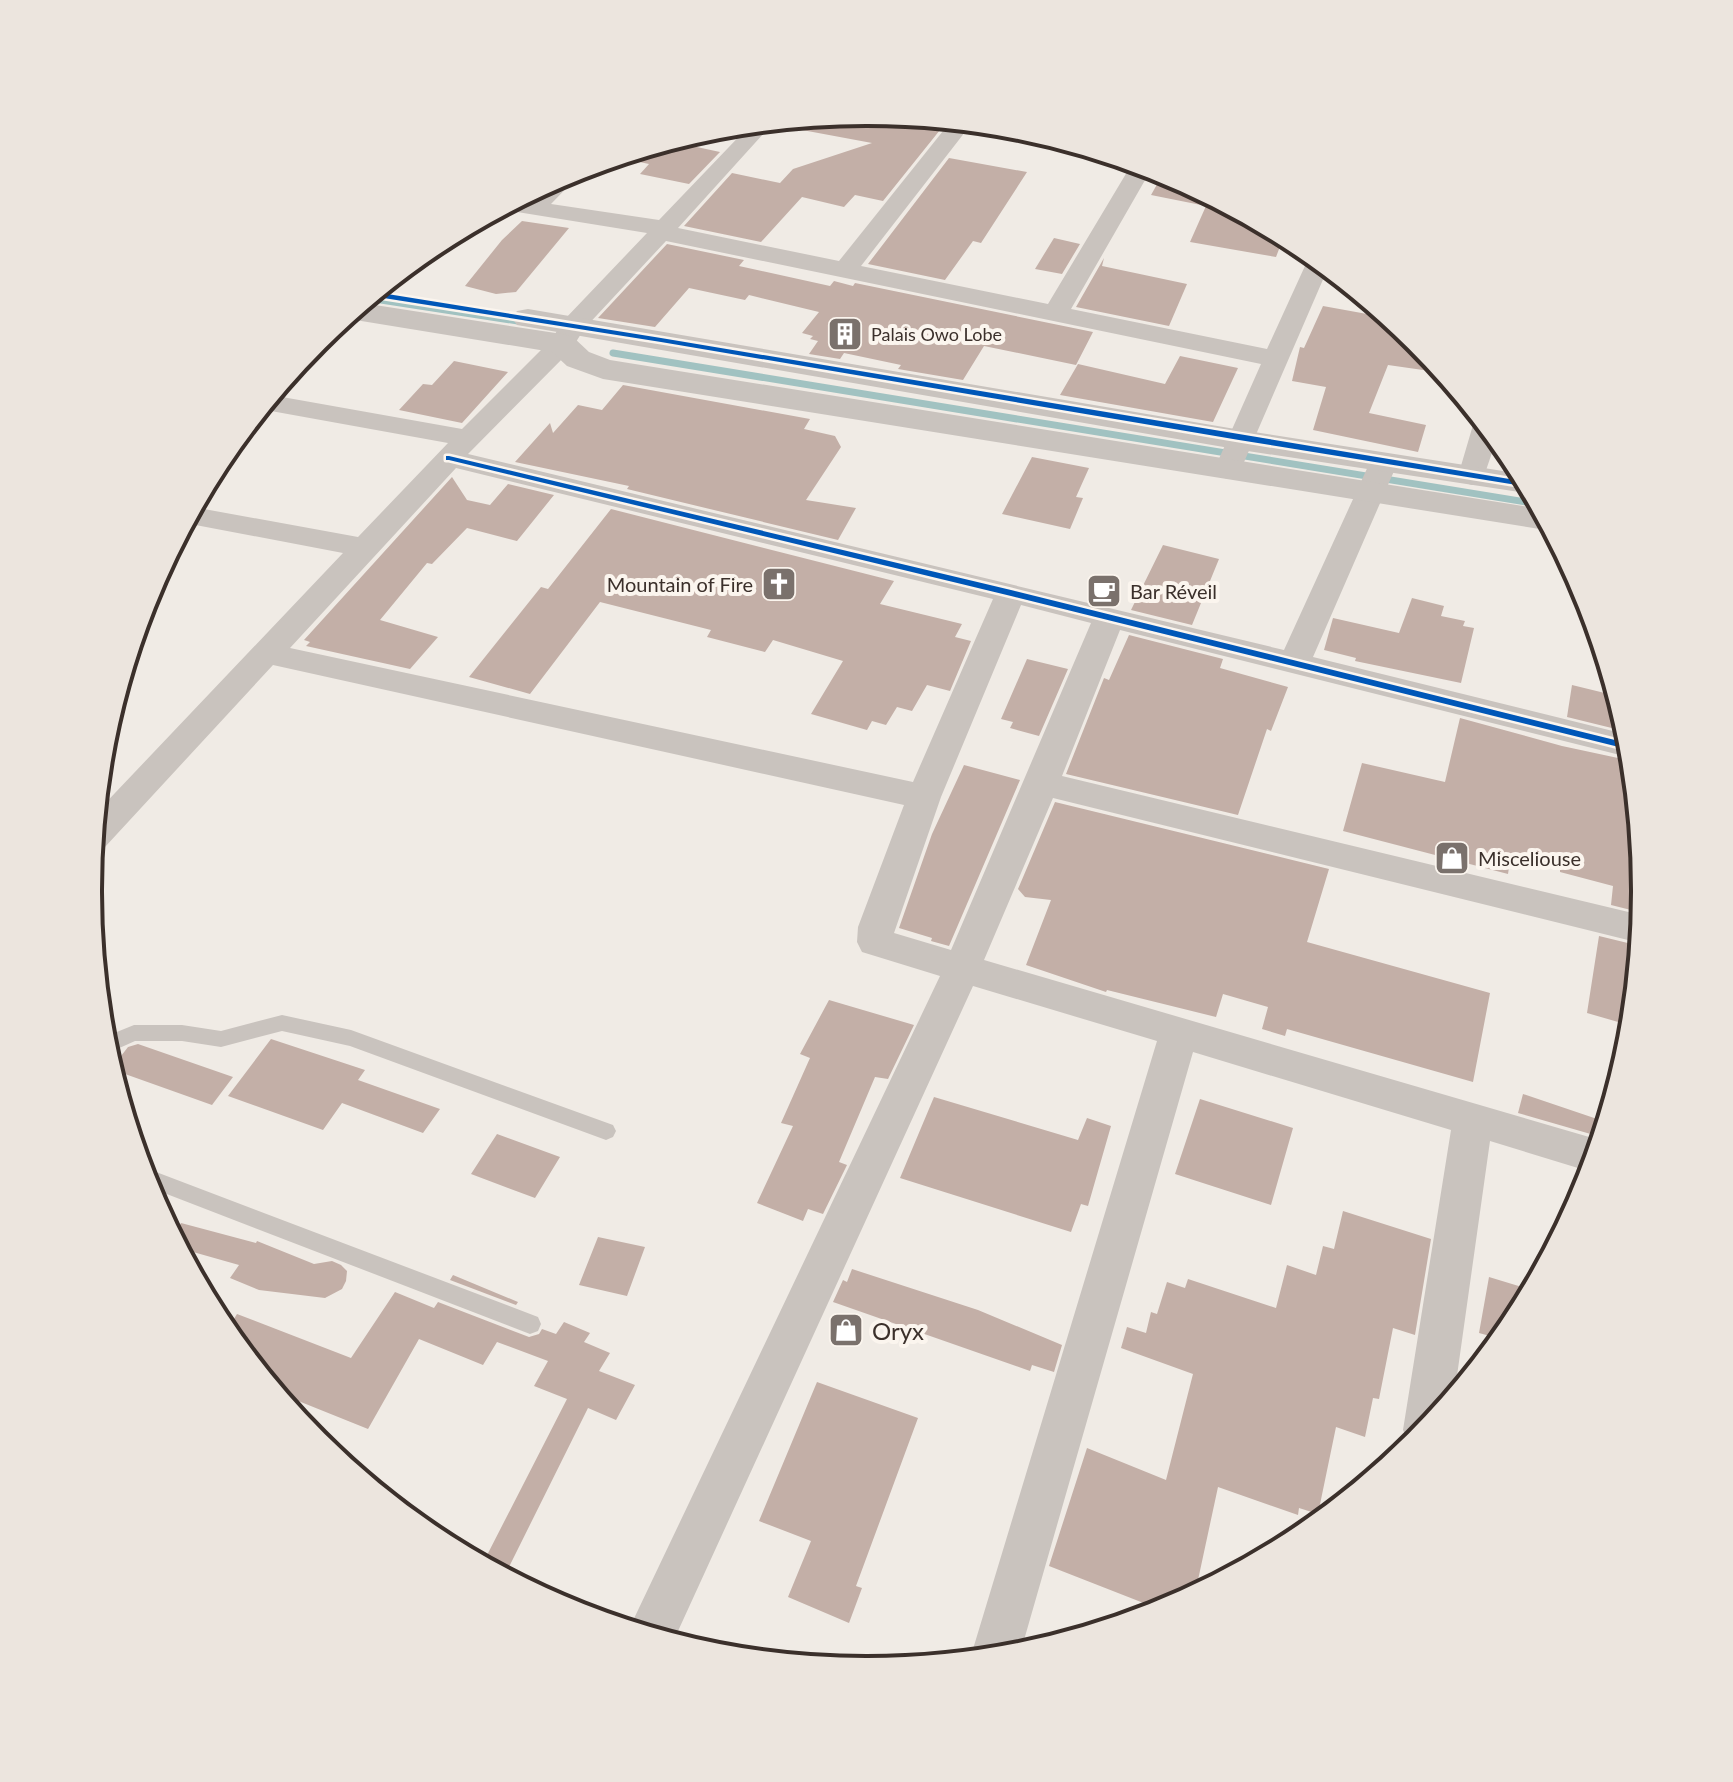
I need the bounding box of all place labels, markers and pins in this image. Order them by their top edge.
building icon: Palais Owo Lobe [826,315,864,353]
place label: Palais Owo Lobe [871,323,1002,345]
church icon: Mountain of Fire [760,565,798,603]
place label: Mountain of Fire [607,572,753,596]
cafe icon: Bar Réveil [1085,572,1123,610]
place label: Bar Réveil [1130,579,1217,603]
shop icon: Misceliouse [1433,839,1471,877]
place label: Misceliouse [1478,846,1581,870]
shop icon: Oryx [827,1311,865,1349]
place label: Oryx [872,1316,924,1345]

